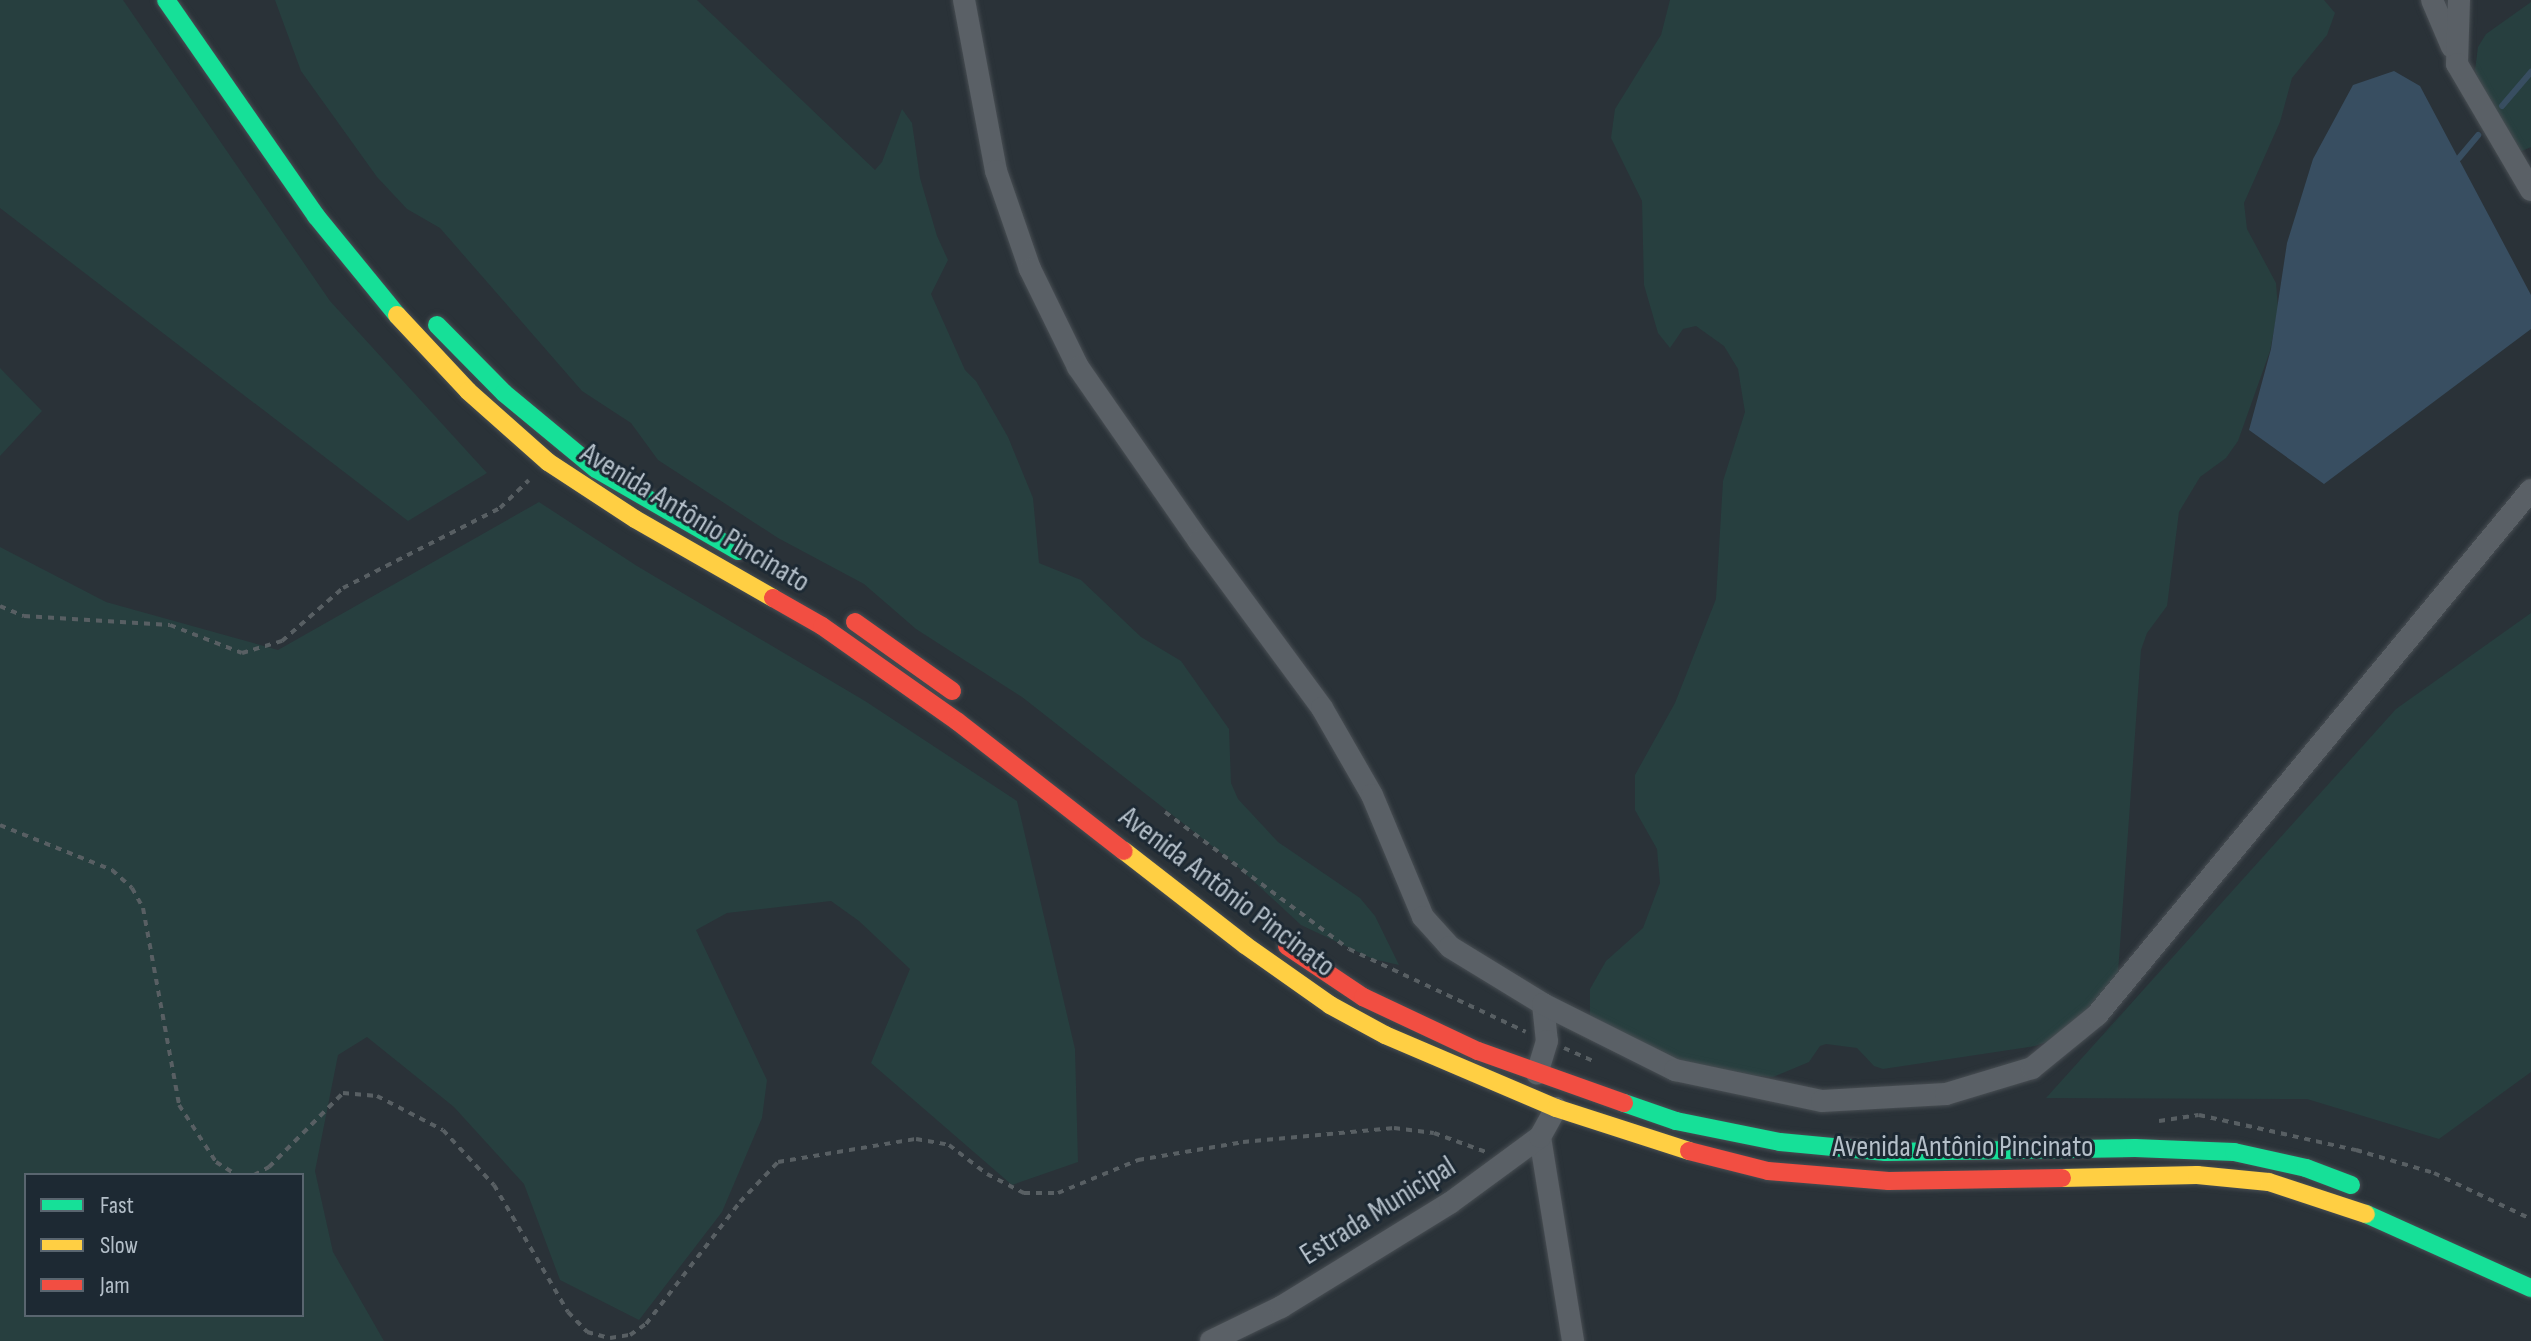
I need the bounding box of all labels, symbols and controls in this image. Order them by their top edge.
street label: Avenida Antônio Pincinato [574,435,816,601]
street label: Avenida Antônio Pincinato [1112,799,1342,985]
street label: Avenida Antônio Pincinato [1832,1129,2094,1165]
street label: Estrada Municipal [1294,1149,1462,1273]
legend [24,1173,304,1317]
text: Fast [100,1191,134,1220]
text: Slow [100,1231,138,1260]
text: Jam [100,1271,130,1300]

